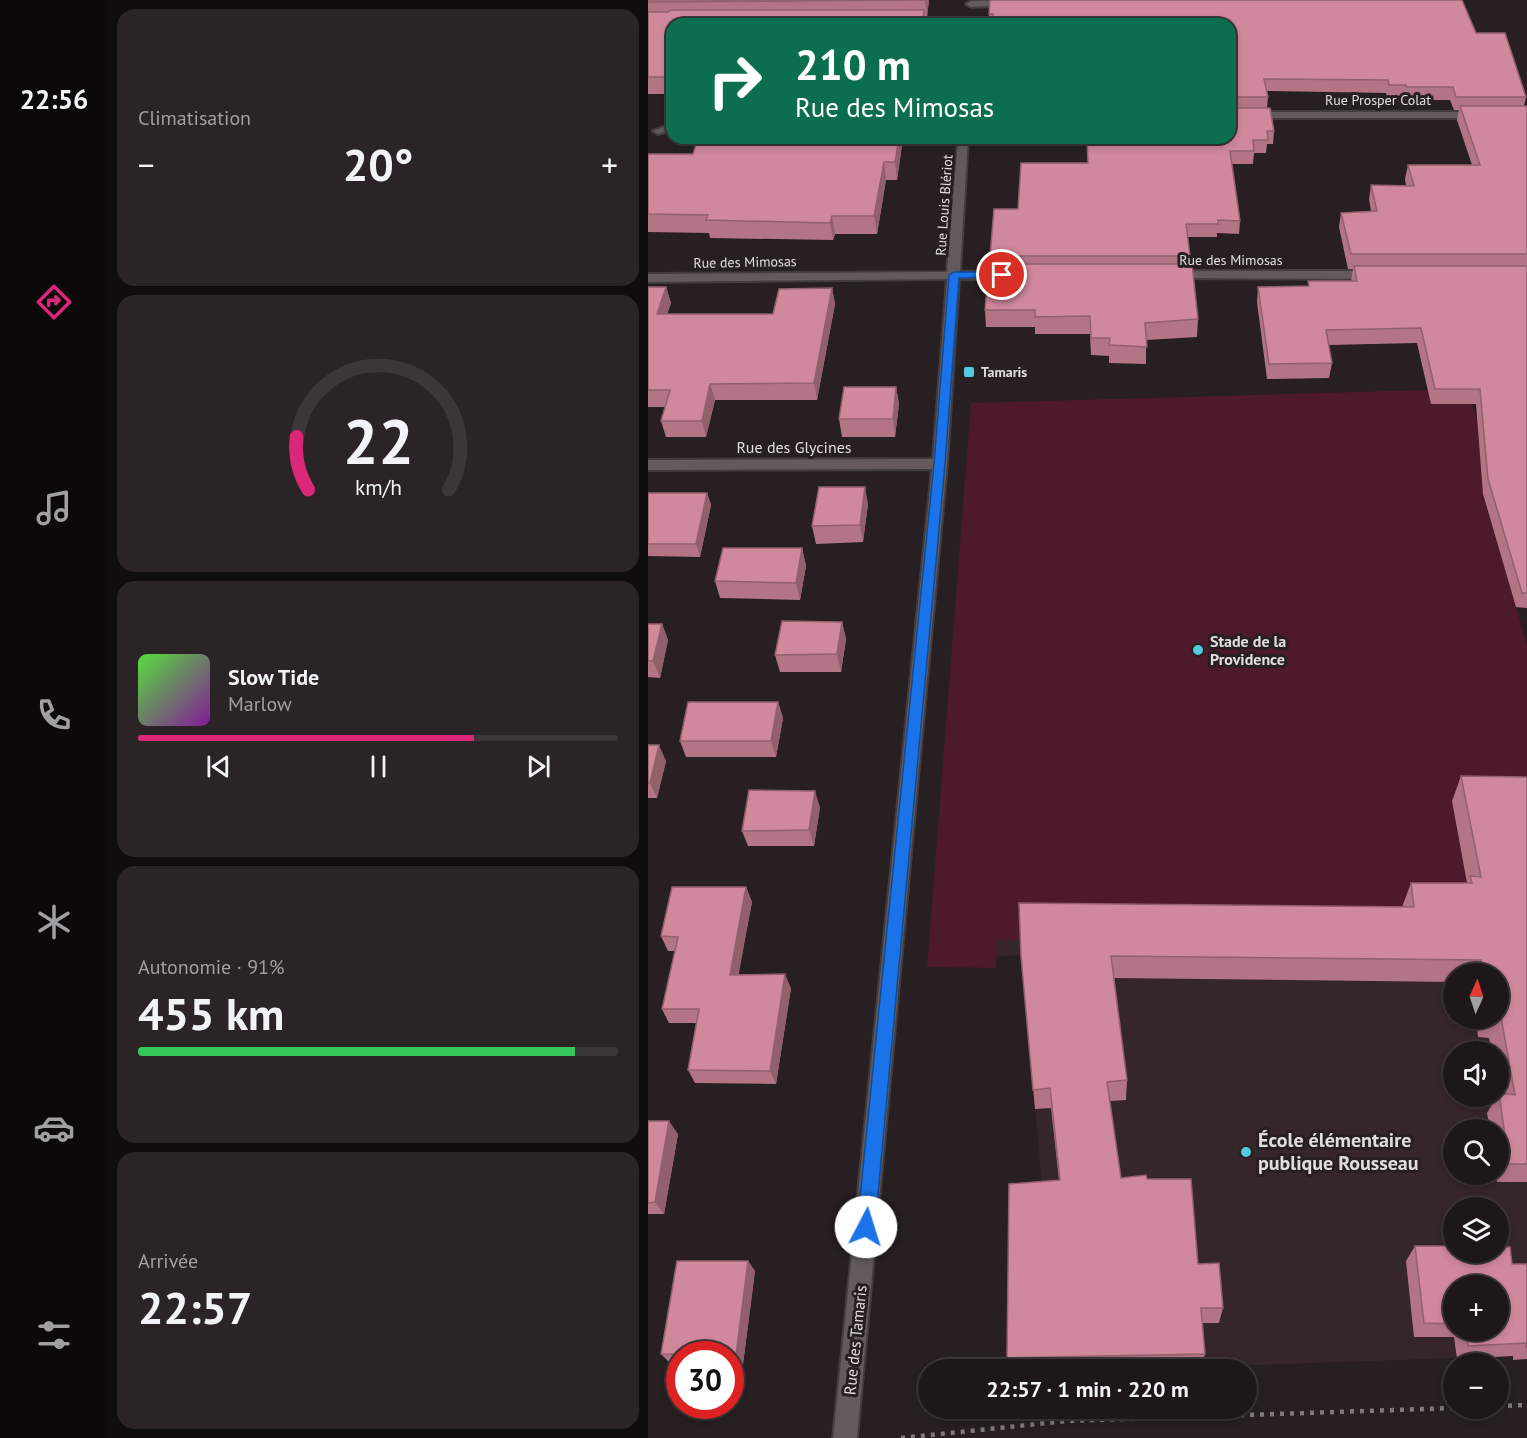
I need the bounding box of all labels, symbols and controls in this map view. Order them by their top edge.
text: 210 m [795,37,911,92]
icon: right [696,42,774,120]
text: 22:56 [20,82,88,116]
text: Rue des Mimosas [795,90,994,124]
street label: Rue Prosper Colat [1325,91,1431,109]
text: Climatisation [138,105,251,131]
text: 20° [343,135,413,193]
text: − [138,143,155,186]
text: + [601,143,618,186]
street label: Rue Louis Blériot [931,153,957,256]
pin [976,249,1027,300]
street label: Rue des Mimosas [1179,251,1283,269]
street label: Rue des Mimosas [693,252,797,272]
icon: arrive [985,258,1018,291]
icon: directions [33,281,75,323]
place label: Tamaris [981,363,1027,381]
marker: Tamaris [962,365,976,379]
text: 22 [343,400,413,481]
street label: Rue des Glycines [737,437,852,457]
text: km/h [354,474,401,502]
icon: music [33,487,75,529]
place label: Stade de la Providence [1210,631,1286,669]
marker: Stade de la Providence [1191,643,1205,657]
text: Slow Tide [228,663,319,691]
text: Marlow [228,691,292,717]
icon: phone [33,694,75,736]
icon: previous [202,750,235,783]
icon: pause [362,750,395,783]
icon: next [522,750,555,783]
icon: climate [33,901,75,943]
text: Autonomie · 91% [138,954,284,980]
north arrow [1443,963,1509,1029]
map controls [1443,963,1509,1419]
text: 455 km [138,984,284,1042]
button: sound [1443,1041,1509,1107]
icon: car [33,1107,75,1149]
button: search [1443,1119,1509,1185]
place label: École élémentaire publique Rousseau [1258,1127,1419,1176]
marker: École élémentaire publique Rousseau [1239,1145,1253,1159]
position arrow [834,1195,898,1259]
button: layers [1443,1197,1509,1263]
text: Arrivée [138,1248,198,1274]
button: + [1443,1275,1509,1341]
text: 22:57 [138,1278,252,1336]
street label: Rue des Tamaris [839,1284,871,1396]
icon: filters [33,1314,75,1356]
speed limit sign: 30 [666,1341,744,1419]
button: − [1443,1353,1509,1419]
text: 22:57 · 1 min · 220 m [986,1375,1189,1403]

